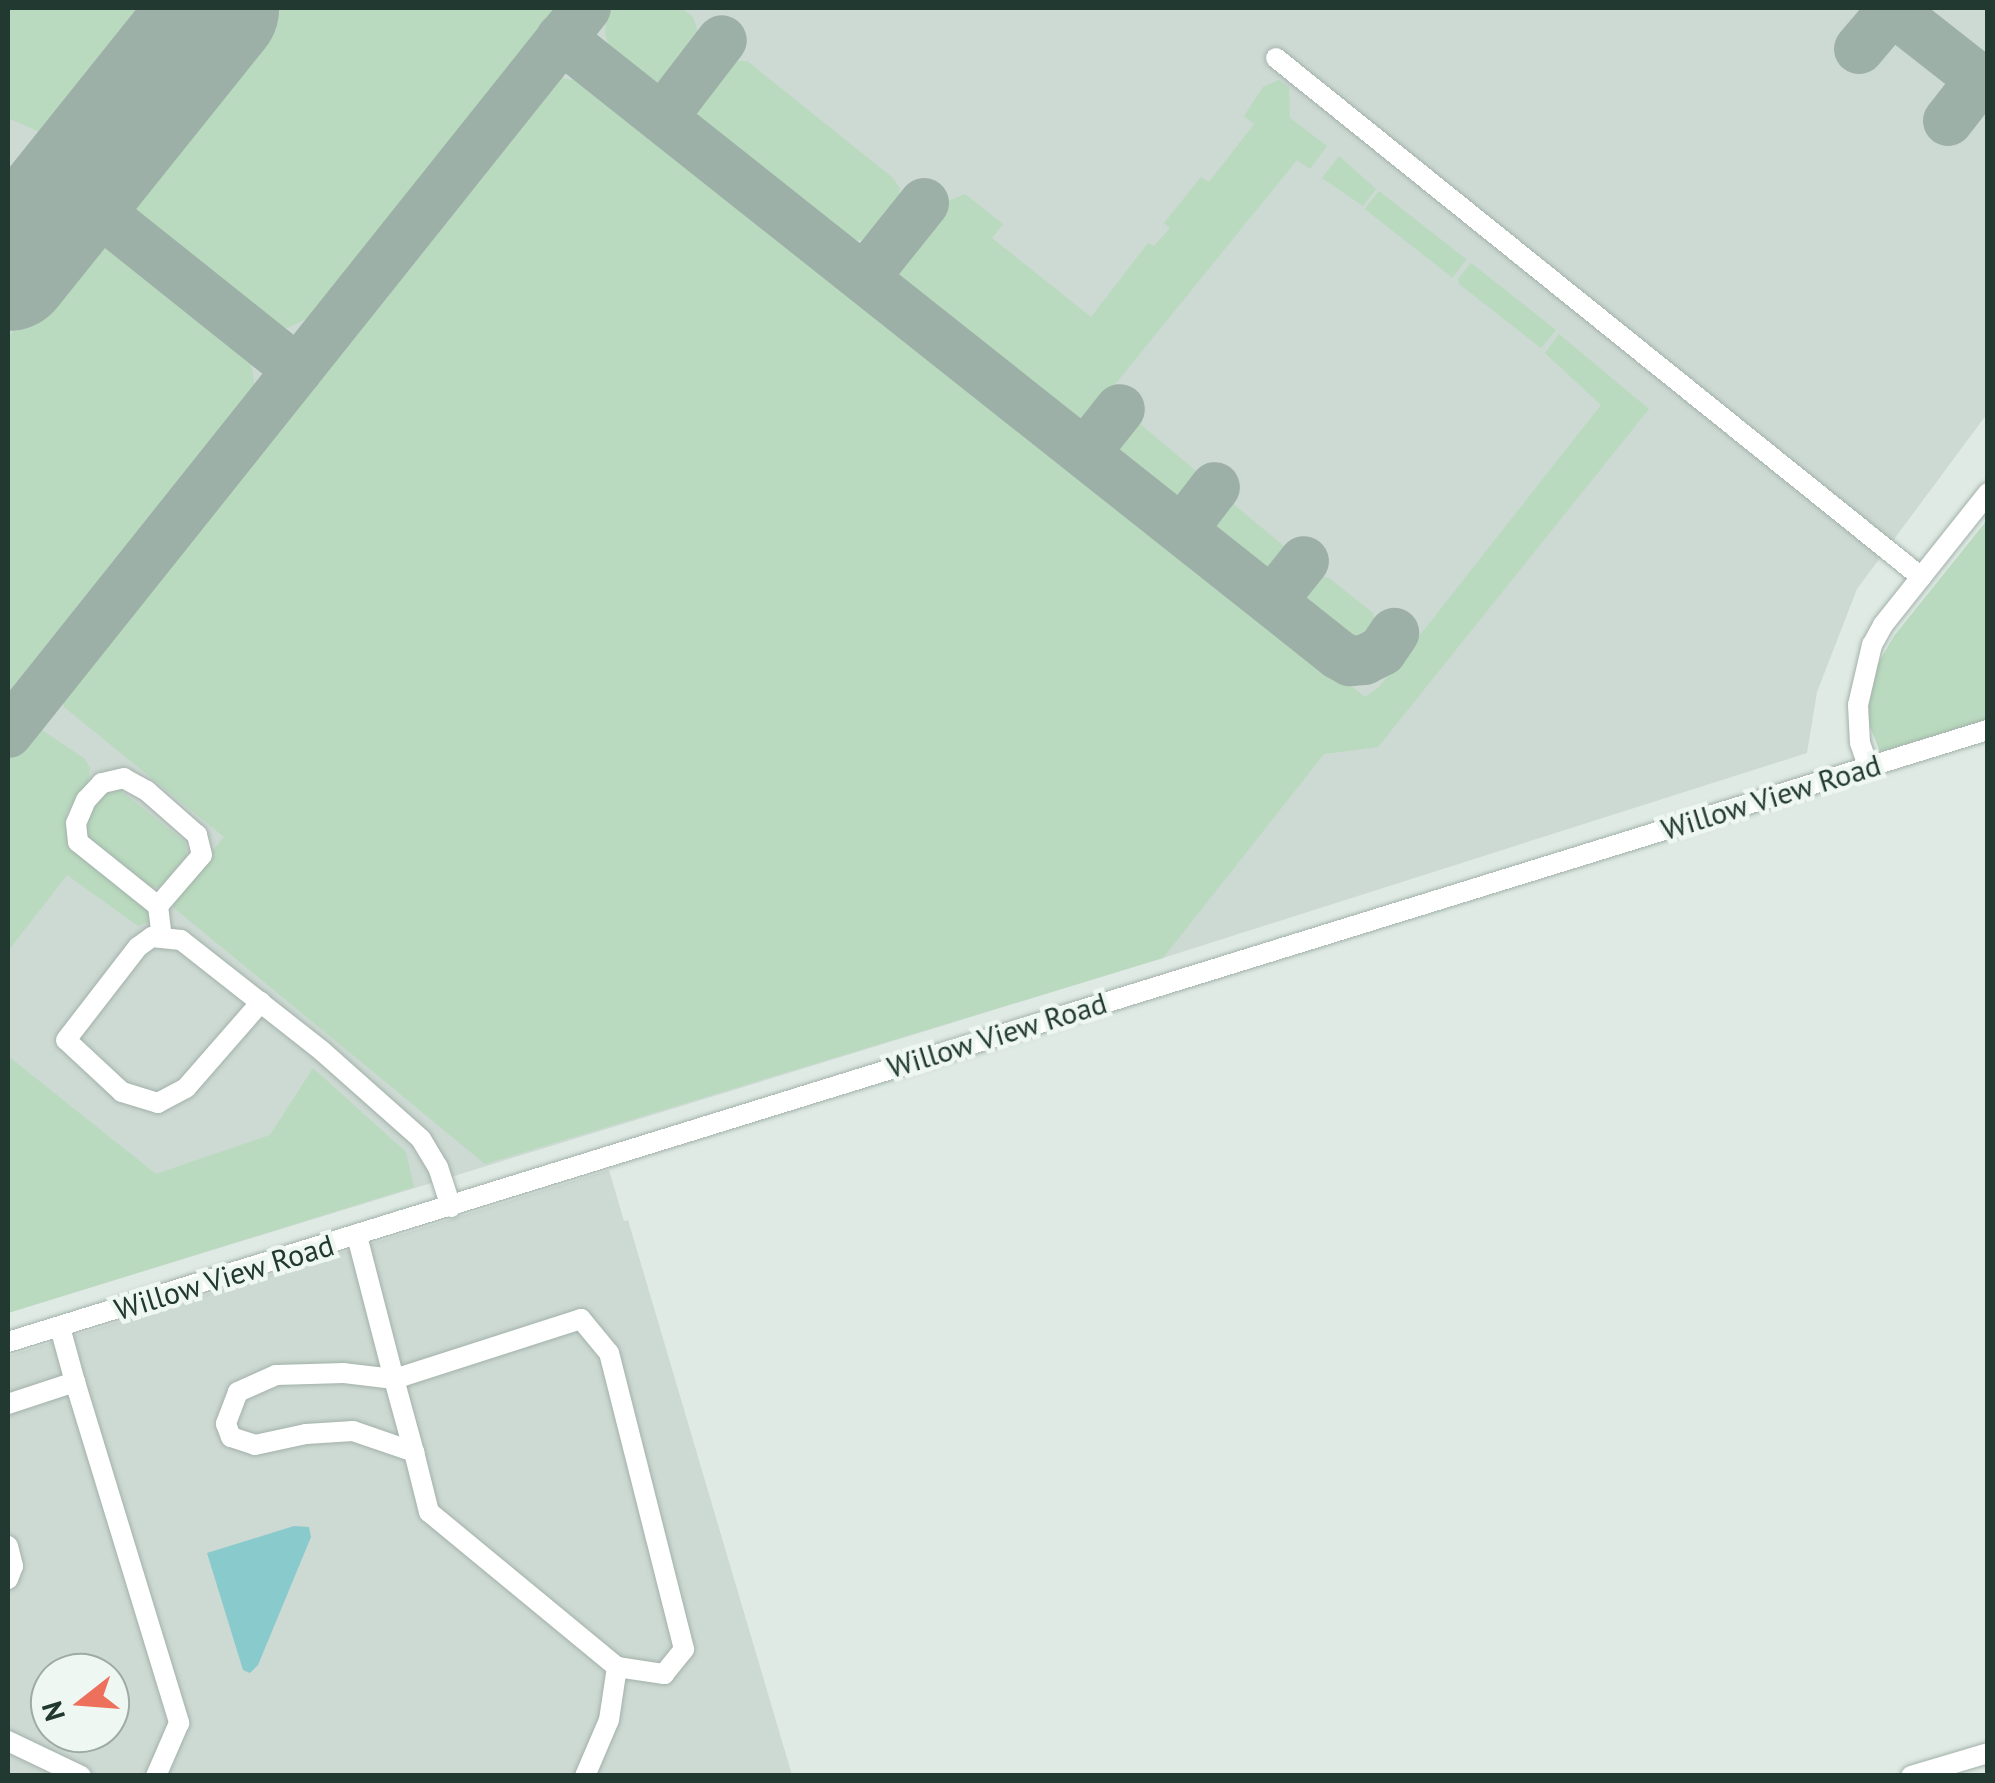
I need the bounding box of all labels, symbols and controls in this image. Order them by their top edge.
street label: Willow View Road [1656,746,1886,848]
street label: Willow View Road [882,984,1112,1086]
street label: Willow View Road [109,1226,339,1328]
north arrow [30,1653,130,1753]
text: N [32,1697,73,1726]

